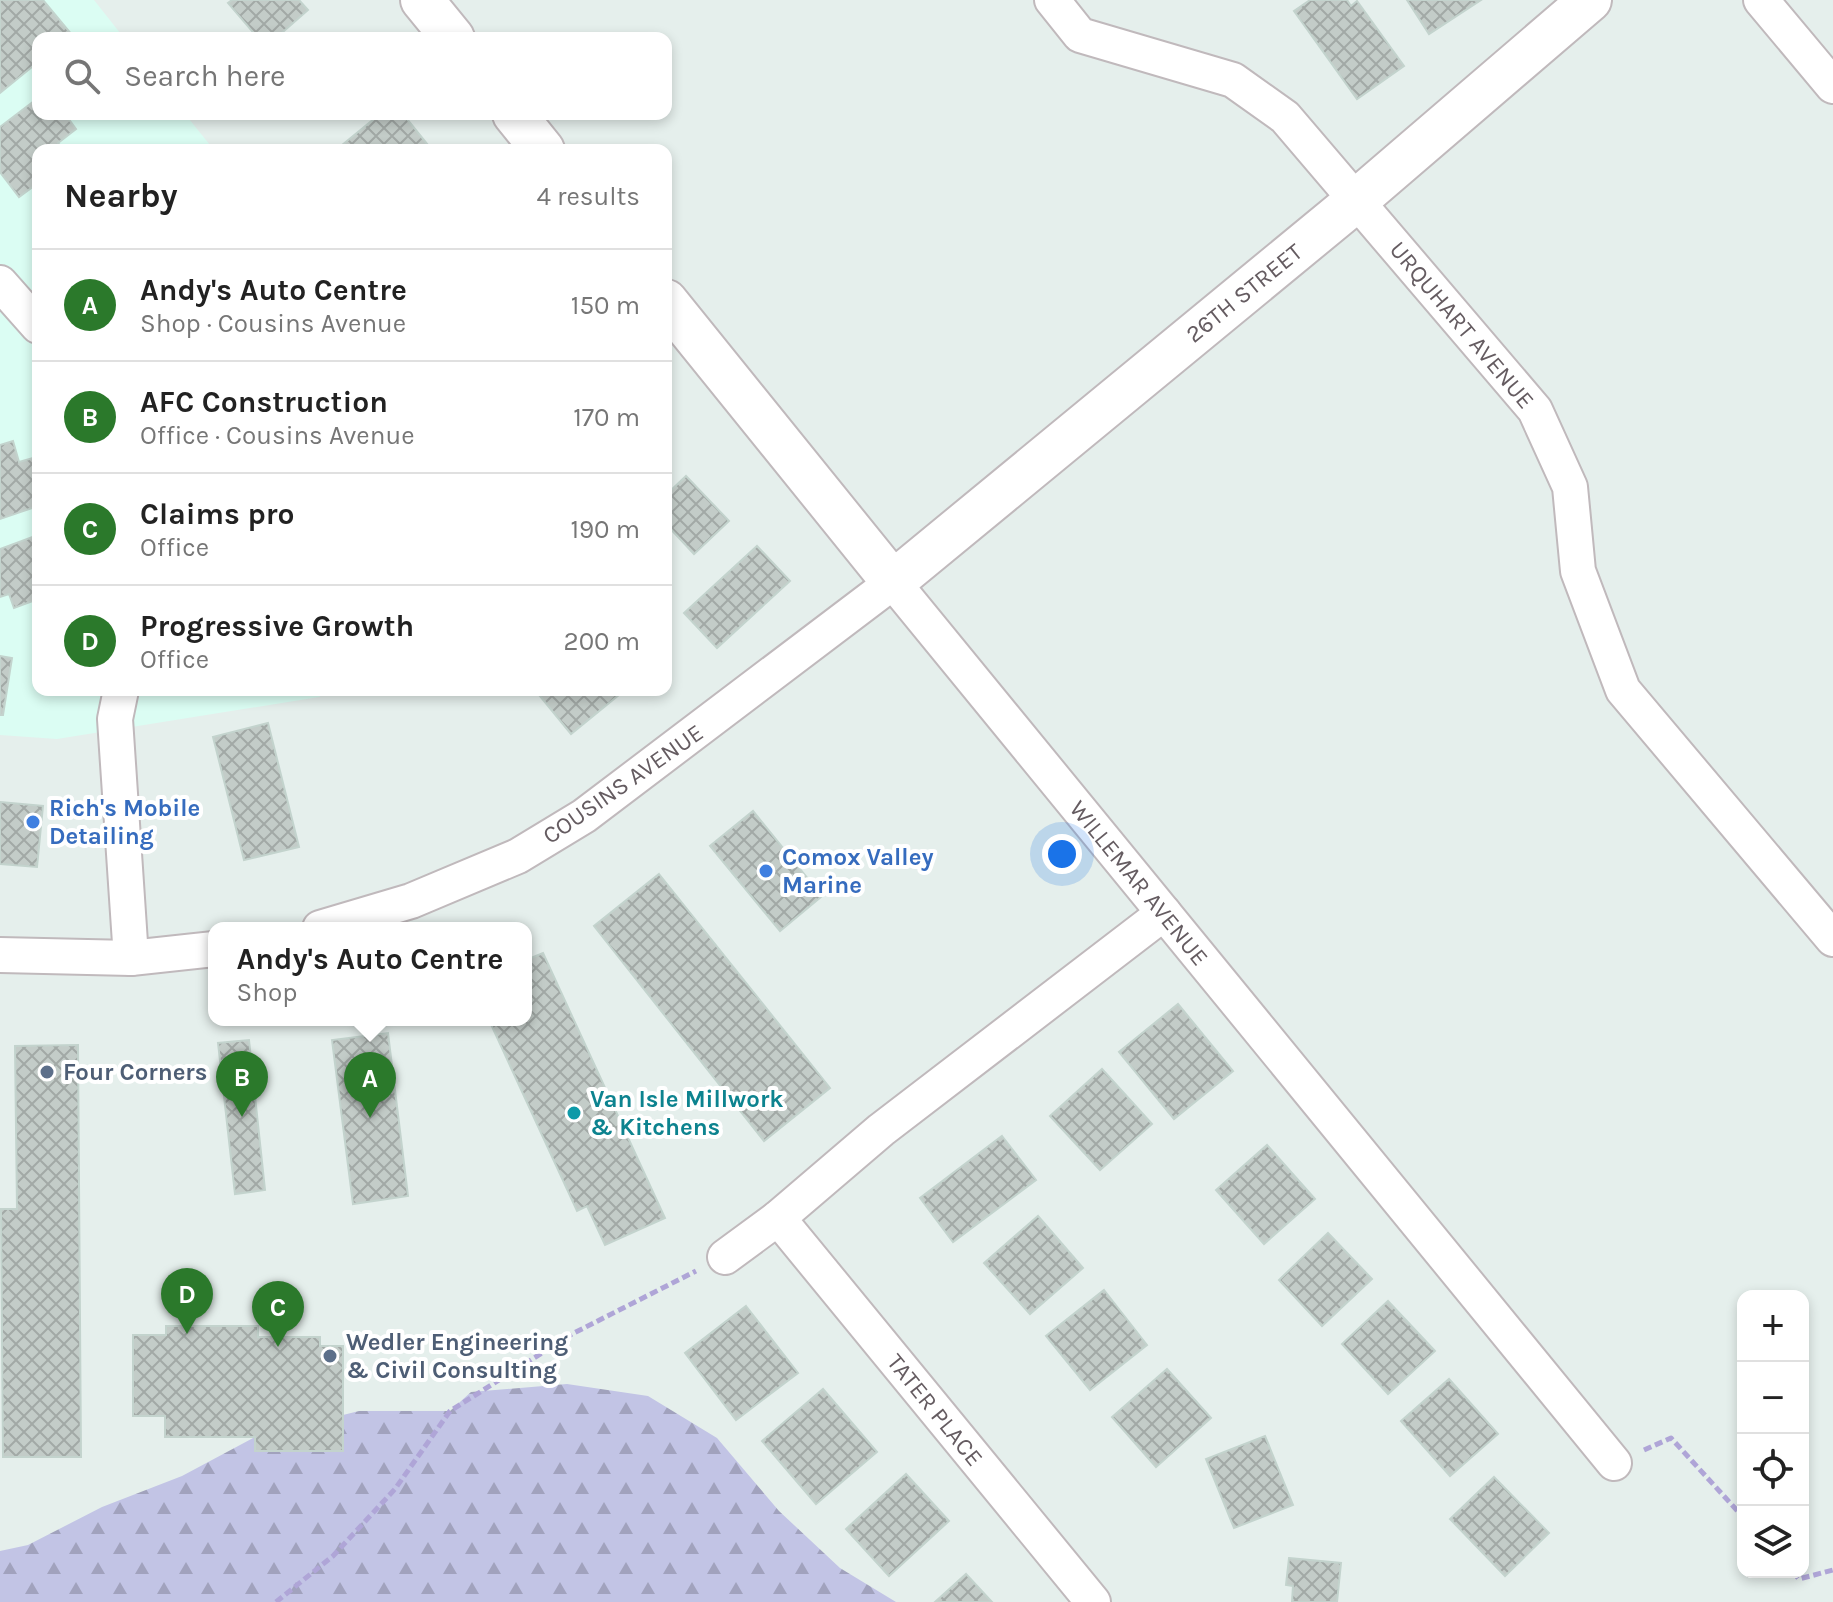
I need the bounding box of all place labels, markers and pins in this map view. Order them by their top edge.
place label: Rich's Mobile Detailing [49,794,200,850]
marker: Rich's Mobile Detailing [24,813,42,831]
place label: Comox Valley Marine [782,843,933,899]
marker: Comox Valley Marine [757,862,775,880]
pin: B [216,1051,268,1117]
pin: A [344,1052,396,1118]
place label: Four Corners [63,1058,207,1086]
marker: Four Corners [38,1063,56,1081]
place label: Van Isle Millwork & Kitchens [590,1085,784,1141]
marker: Van Isle Millwork & Kitchens [565,1104,583,1122]
pin: D [161,1268,213,1334]
pin: C [252,1281,304,1347]
place label: Wedler Engineering & Civil Consulting [346,1328,568,1384]
marker: Wedler Engineering & Civil Consulting [321,1347,339,1365]

